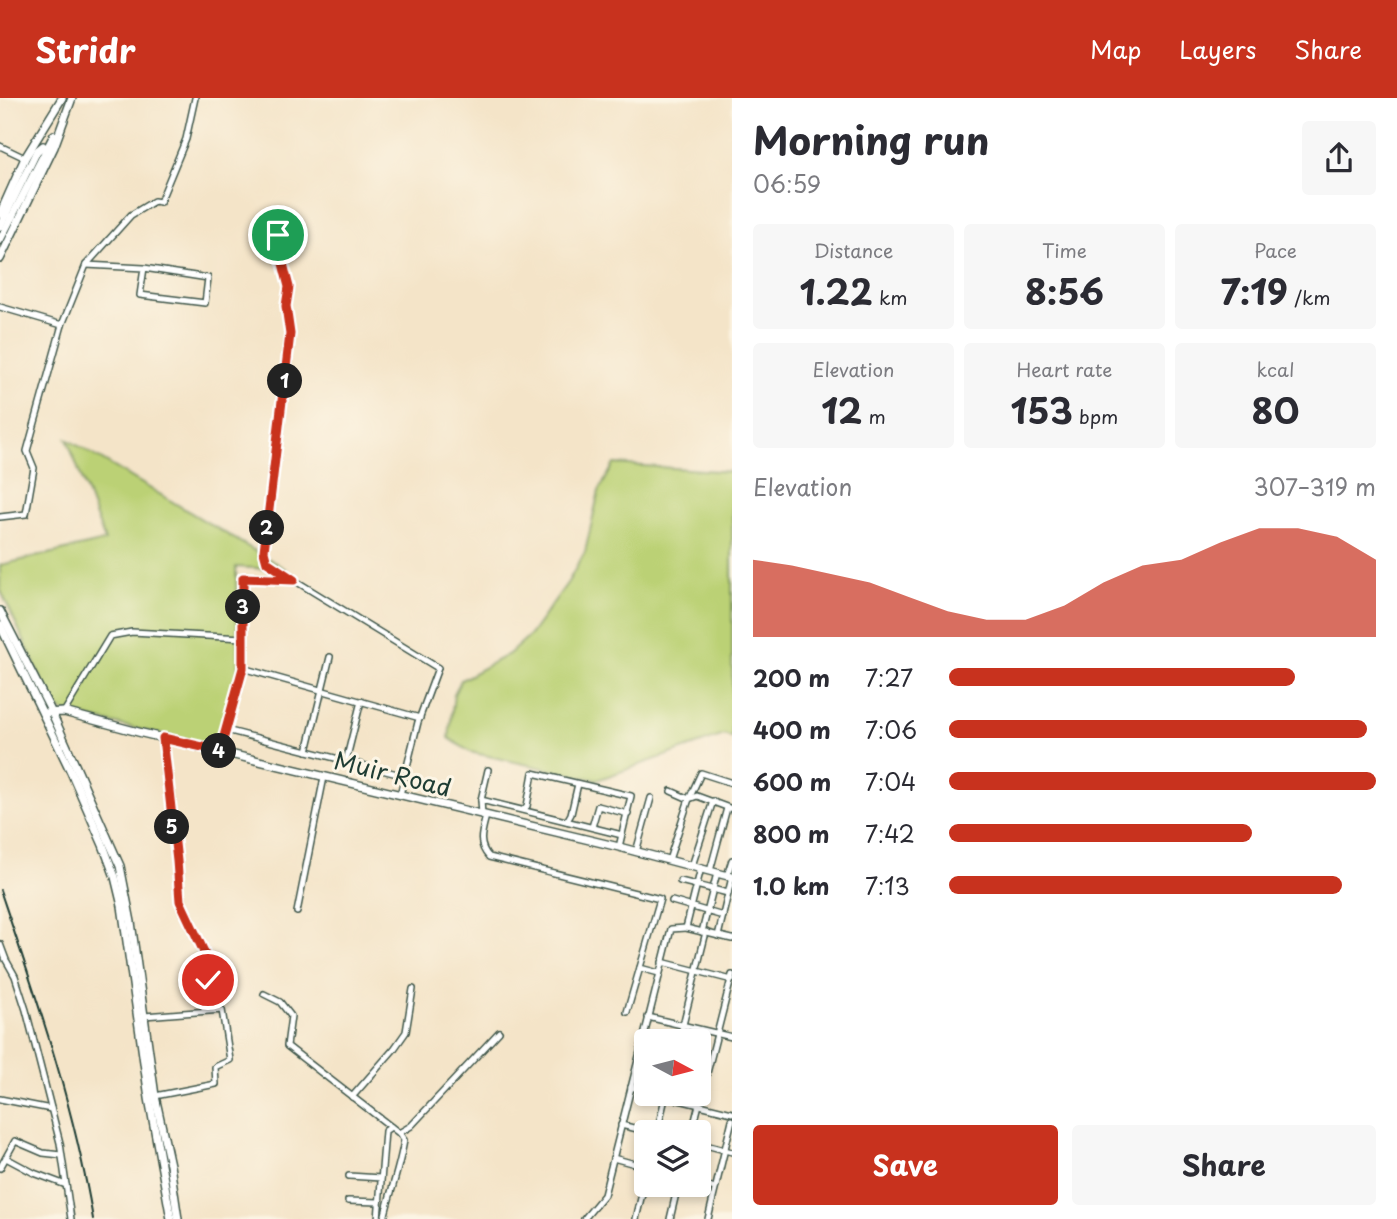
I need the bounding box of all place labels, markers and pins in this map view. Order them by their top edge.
pin [248,205,308,265]
pin: 1 [268,364,302,398]
pin: 2 [250,510,284,546]
pin: 3 [226,589,260,624]
pin: 4 [202,734,236,768]
pin: 5 [154,810,190,844]
pin [178,950,238,1010]

